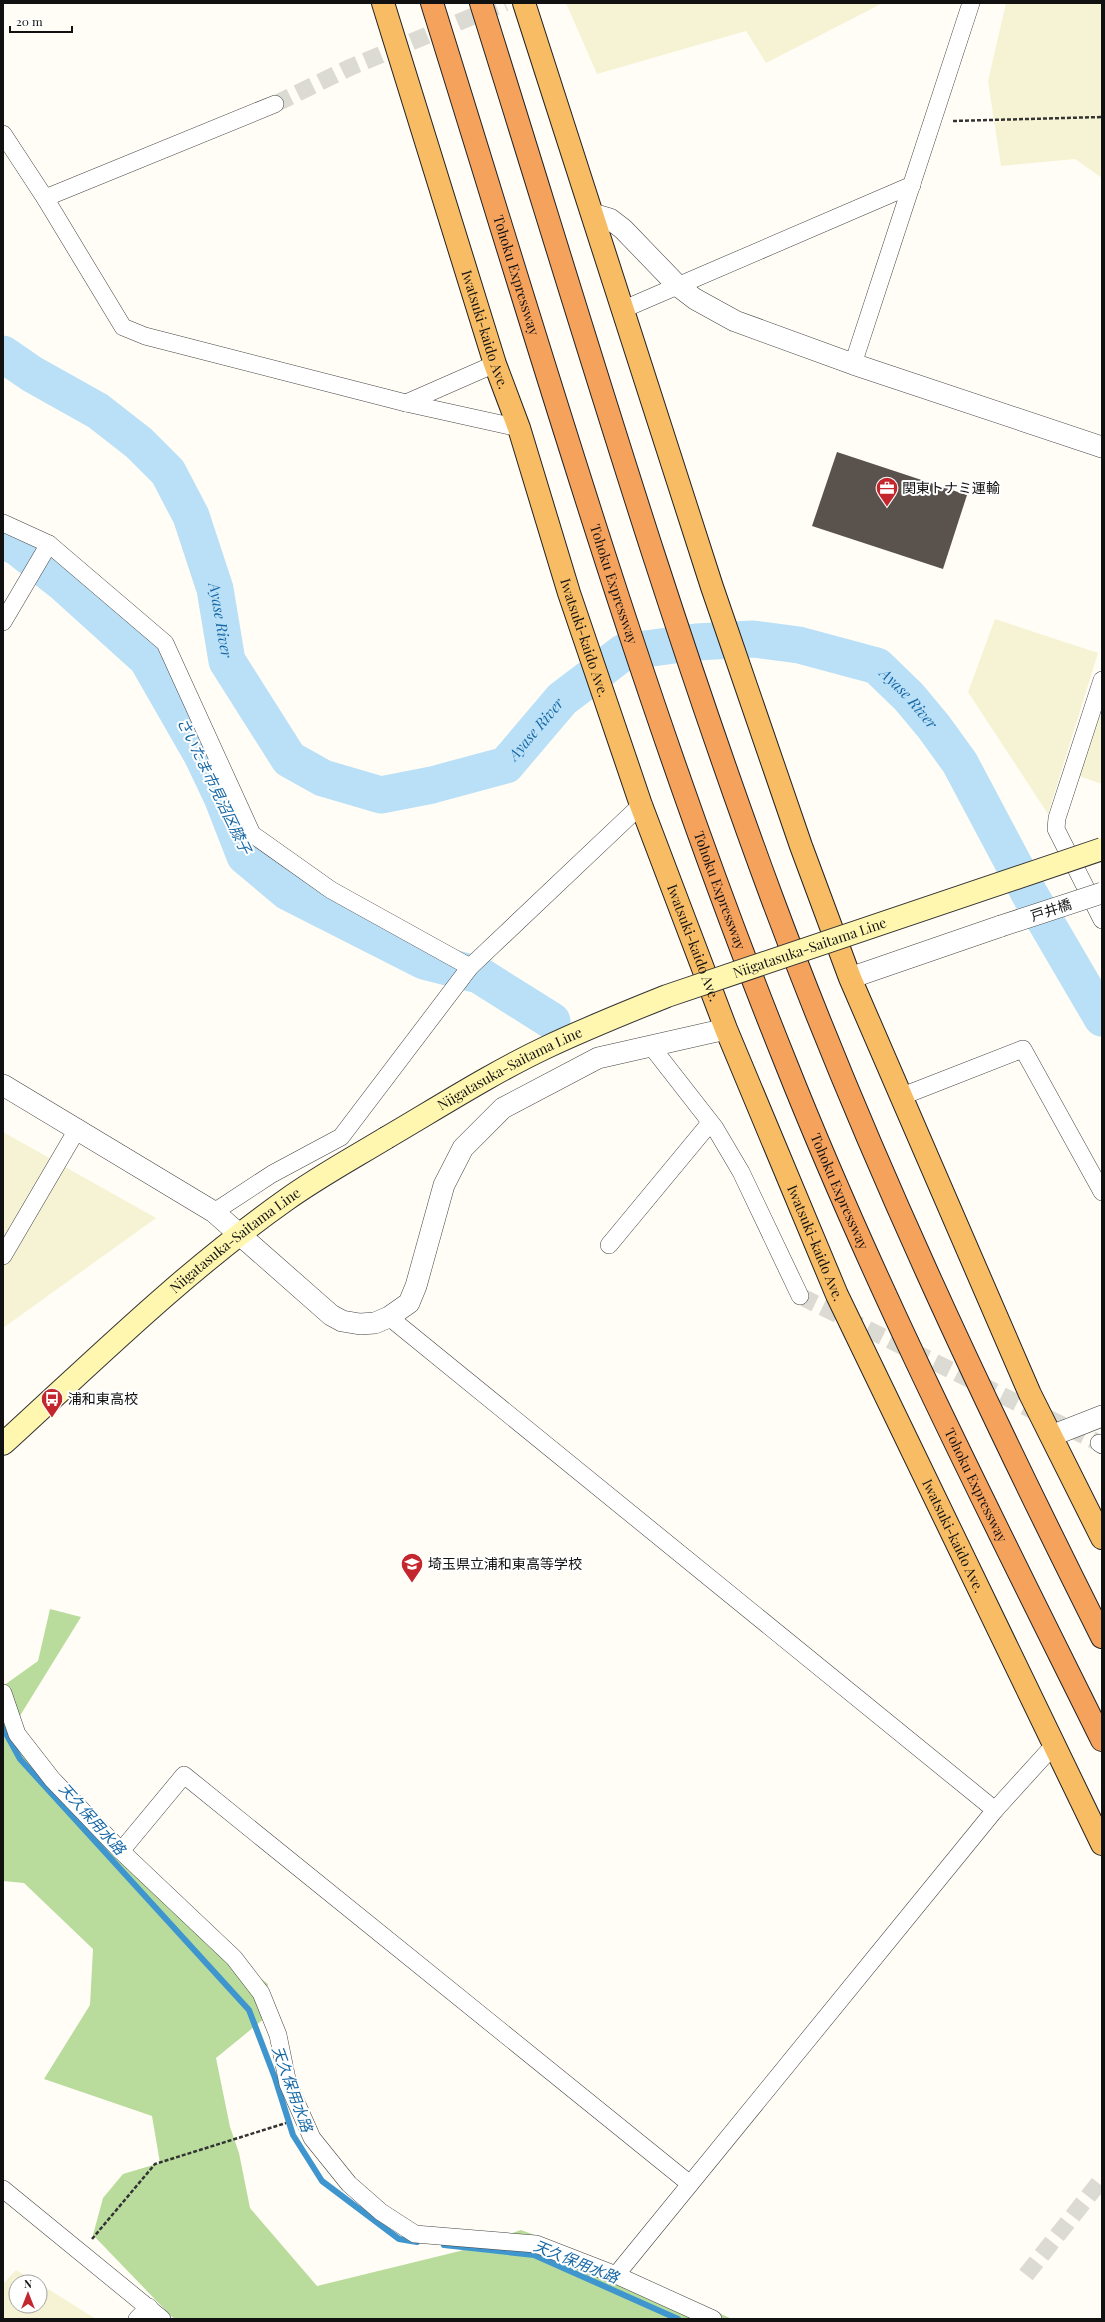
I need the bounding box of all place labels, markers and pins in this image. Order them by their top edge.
office icon: 関東トナミ運輸 [874,475,900,508]
place label: 関東トナミ運輸 [902,478,1000,497]
bus stop icon: 浦和東高校 [39,1386,65,1419]
place label: 浦和東高校 [68,1389,138,1408]
school or university icon: 埼玉県立浦和東高等学校 [399,1551,425,1584]
place label: 埼玉県立浦和東高等学校 [428,1554,582,1573]

